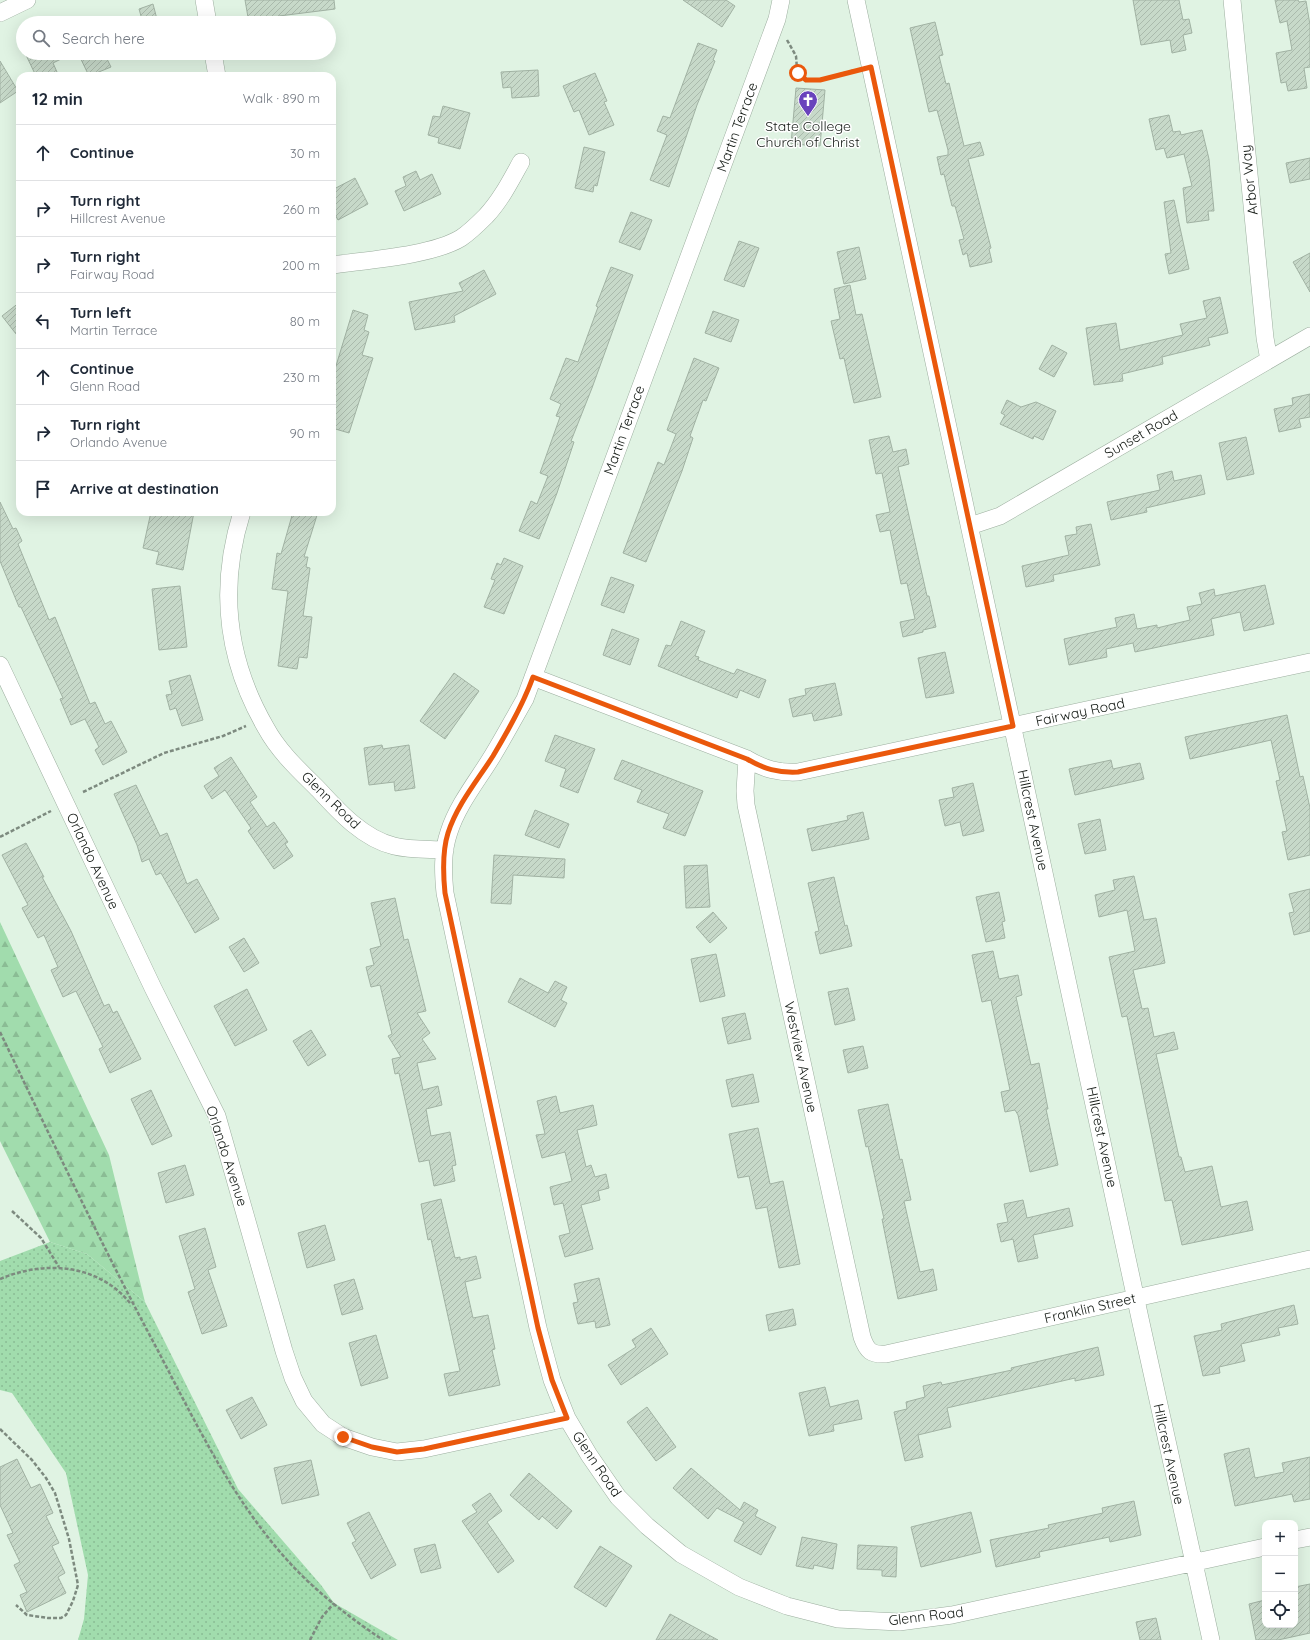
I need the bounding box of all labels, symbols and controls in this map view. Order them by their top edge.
search box [16,16,336,60]
icon: search [30,27,52,49]
text: Search here [62,29,145,48]
route start [789,64,807,82]
street label: Martin Terrace [712,80,762,174]
text: 12 min [32,88,83,109]
church icon: State College Church of Christ [797,89,819,117]
text: Walk · 890 m [243,90,320,106]
place label: State College Church of Christ [756,117,860,151]
icon: ahead [32,142,54,164]
text: Continue [70,143,134,162]
street label: Arbor Way [1236,144,1262,216]
text: 30 m [290,145,320,161]
text: Turn right [70,191,141,210]
icon: right [32,198,54,220]
text: 260 m [283,201,320,217]
text: Hillcrest Avenue [70,210,165,226]
text: Turn right [70,247,141,266]
icon: right [32,254,54,276]
text: 200 m [282,257,320,273]
text: Fairway Road [70,266,154,282]
text: Turn left [70,303,132,322]
icon: left [32,310,54,332]
text: 80 m [290,313,320,329]
text: Martin Terrace [70,322,157,338]
text: Continue [70,359,134,378]
icon: ahead [32,366,54,388]
text: 230 m [283,369,320,385]
text: Glenn Road [70,378,140,394]
street label: Martin Terrace [599,383,649,477]
street label: Sunset Road [1101,406,1181,462]
text: Turn right [70,415,141,434]
icon: right [32,422,54,444]
text: 90 m [290,425,320,441]
text: Orlando Avenue [70,434,167,450]
icon: arrive [32,478,54,500]
text: Arrive at destination [70,479,219,498]
street label: Fairway Road [1034,694,1126,730]
street label: Glenn Road [298,767,364,833]
street label: Hillcrest Avenue [1014,768,1052,872]
street label: Orlando Avenue [63,810,123,912]
street label: Westview Avenue [780,1000,822,1114]
street label: Hillcrest Avenue [1083,1085,1121,1189]
street label: Orlando Avenue [202,1103,252,1209]
street label: Franklin Street [1042,1289,1138,1327]
street label: Hillcrest Avenue [1150,1402,1188,1506]
route end [334,1428,352,1446]
street label: Glenn Road [568,1428,626,1500]
map controls [1262,1520,1298,1628]
button: + [1262,1520,1298,1556]
button: − [1262,1556,1298,1592]
button: locate [1262,1592,1298,1628]
street label: Glenn Road [887,1602,965,1630]

